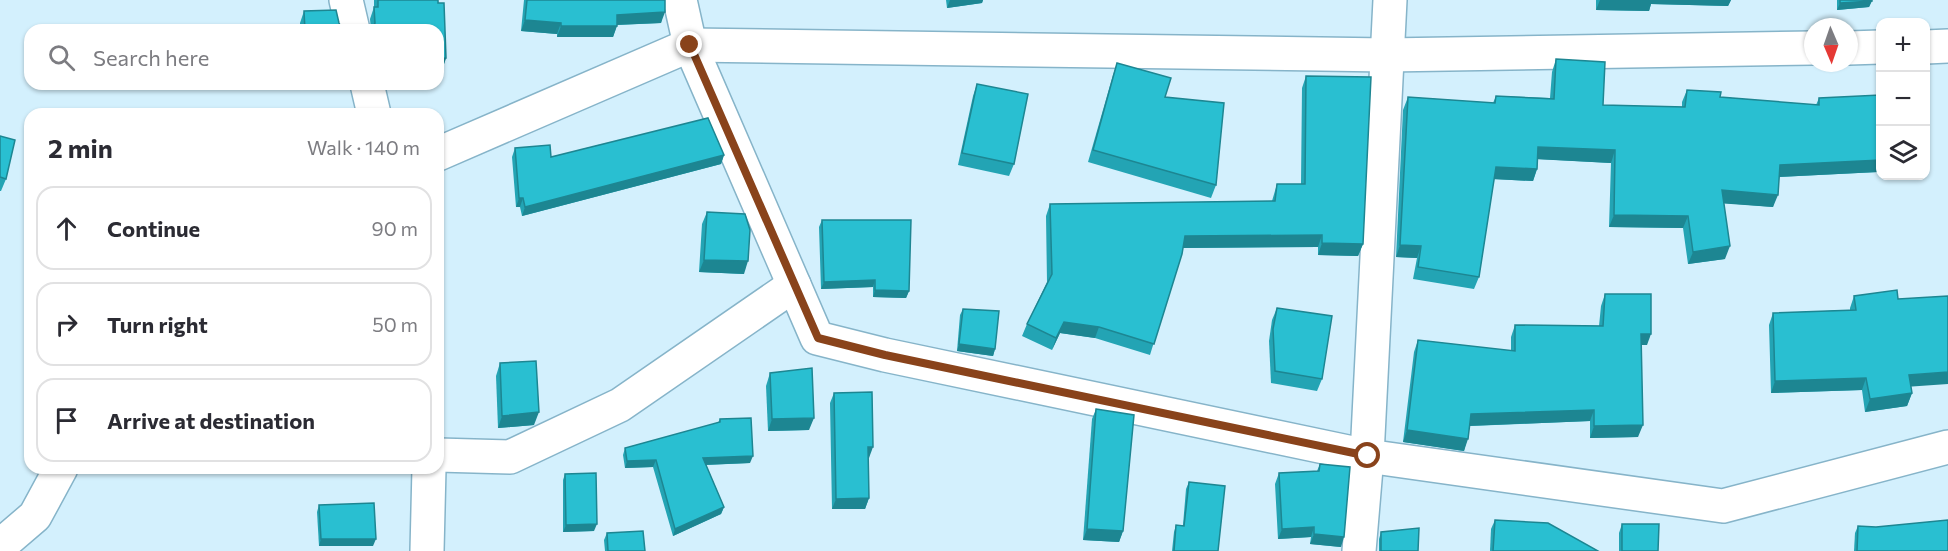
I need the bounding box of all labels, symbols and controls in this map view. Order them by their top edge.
north arrow [1804,18,1858,72]
map controls [1876,18,1930,180]
button: + [1876,18,1930,72]
search box [24,24,444,90]
route end [676,31,702,57]
icon: search [45,41,78,74]
text: Search here [93,44,209,71]
button: − [1876,72,1930,126]
button: layers [1876,126,1930,180]
text: 2 min [48,132,113,163]
text: Walk · 140 m [307,135,420,159]
icon: ahead [50,212,83,245]
text: Continue [107,215,200,242]
text: 90 m [372,216,418,240]
icon: right [50,308,83,341]
text: Turn right [107,311,208,338]
text: 50 m [372,312,418,336]
icon: arrive [50,404,83,437]
text: Arrive at destination [107,407,315,434]
route start [1354,442,1380,468]

